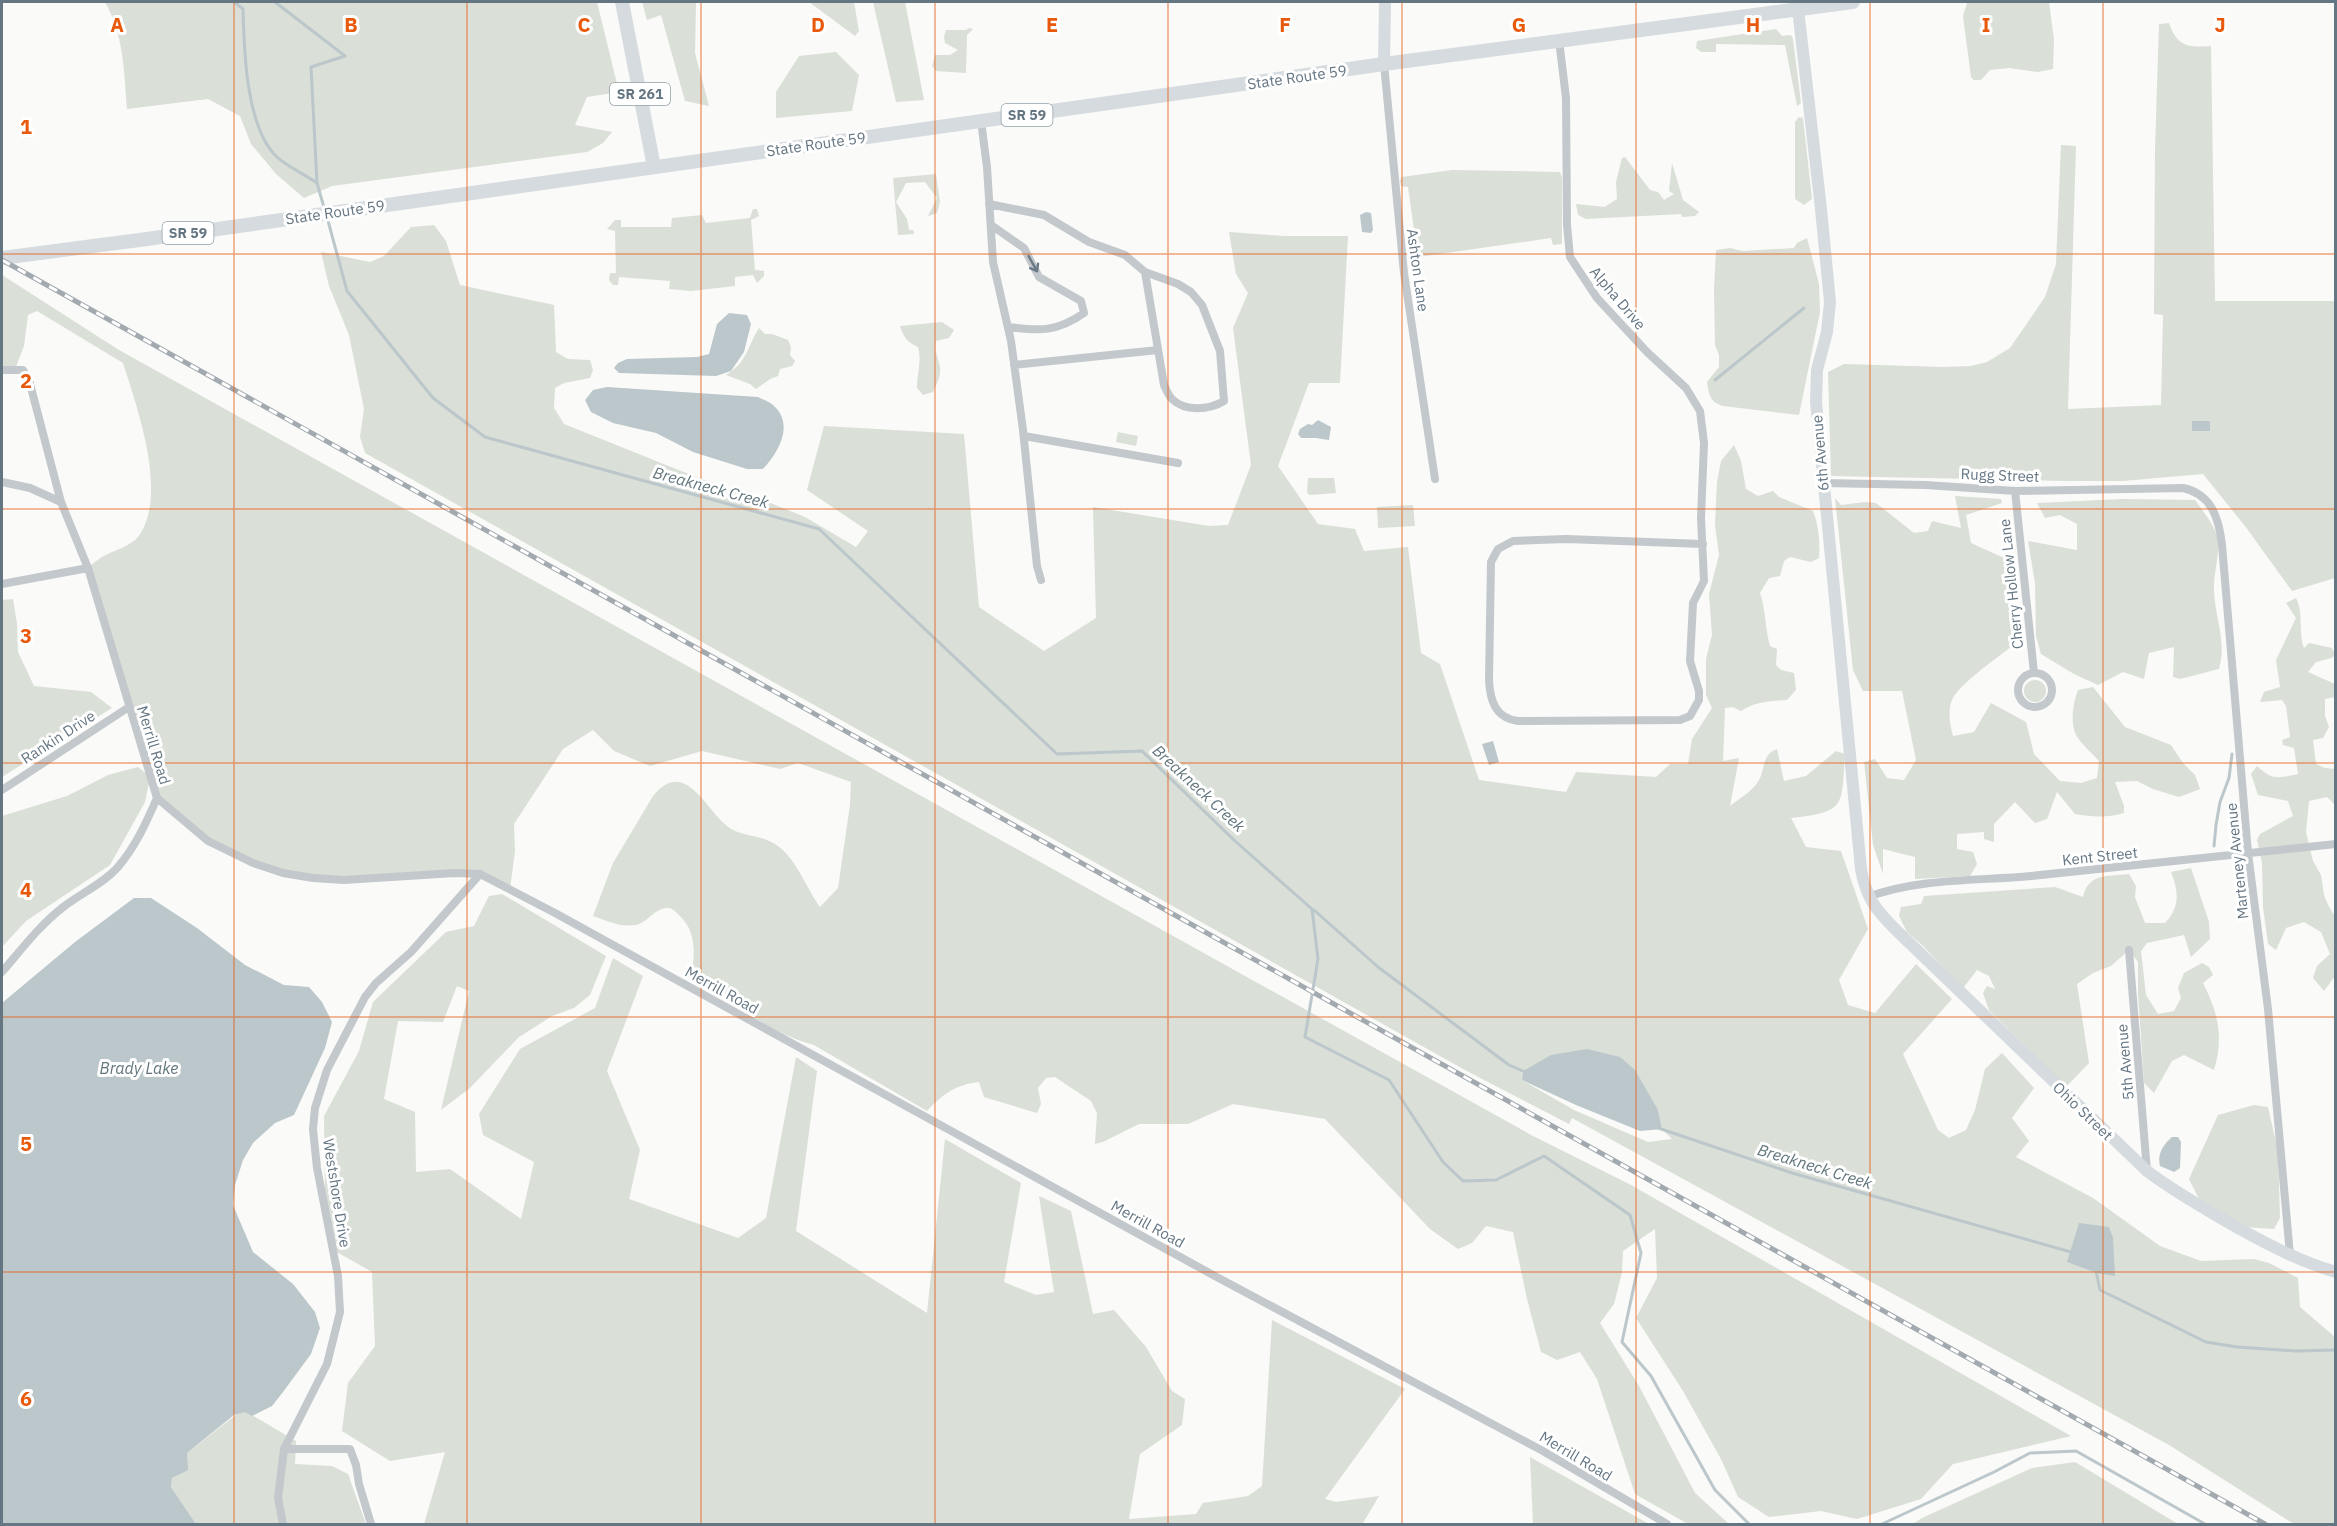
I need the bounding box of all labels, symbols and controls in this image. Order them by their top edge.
text: A [110,11,124,38]
text: B [344,11,358,38]
text: C [577,11,591,38]
text: D [811,11,825,38]
text: E [1046,11,1058,38]
text: F [1279,11,1291,38]
text: G [1512,11,1526,38]
text: H [1746,11,1760,38]
text: I [1982,11,1990,38]
text: J [2214,11,2226,38]
street label: State Route 59 [1246,61,1348,93]
road number: SR 261 [610,83,670,105]
road number: SR 59 [1002,104,1052,126]
text: 1 [20,113,32,140]
street label: State Route 59 [765,128,867,160]
street label: State Route 59 [284,196,386,228]
road number: SR 59 [162,222,213,244]
street label: Ashton Lane [1403,227,1433,313]
one-way arrow [1028,255,1039,273]
street label: Alpha Drive [1586,262,1650,334]
text: 2 [20,367,32,394]
street label: 6th Avenue [1807,414,1833,492]
water label: Breakneck Creek [651,462,772,512]
street label: Rugg Street [1960,464,2040,486]
street label: Cherry Hollow Lane [1995,518,2027,650]
text: 3 [20,622,32,649]
street label: Merrill Road [133,703,175,787]
street label: Rankin Drive [17,706,99,768]
water label: Breakneck Creek [1149,740,1250,836]
street label: Marteney Avenue [2221,802,2253,920]
street label: Kent Street [2061,843,2139,869]
text: 4 [20,876,32,903]
street label: Merrill Road [682,962,762,1018]
street label: 5th Avenue [2112,1023,2138,1101]
water label: Brady Lake [100,1058,178,1078]
street label: Ohio Street [2049,1078,2117,1144]
text: 5 [20,1130,32,1157]
street label: Westshore Drive [319,1137,355,1249]
water label: Breakneck Creek [1755,1139,1875,1193]
street label: Merrill Road [1108,1196,1188,1252]
text: 6 [20,1385,32,1412]
street label: Merrill Road [1536,1427,1616,1485]

